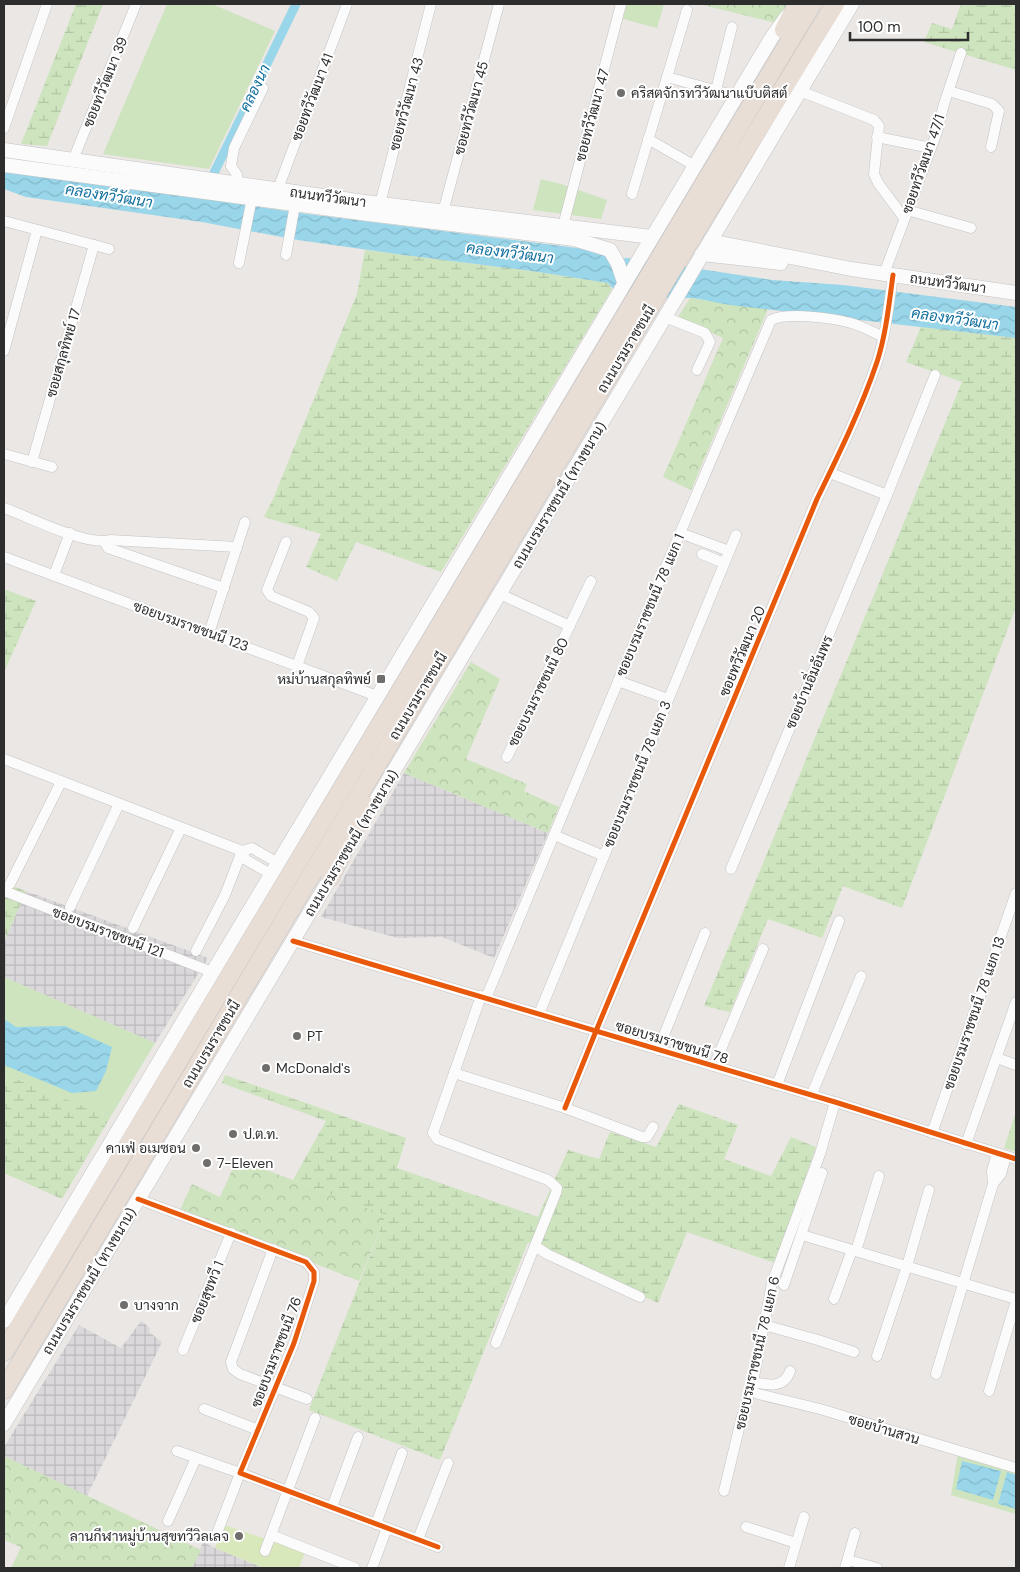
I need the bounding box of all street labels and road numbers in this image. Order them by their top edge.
street label: ซอยทวีวัฒนา 39 [79,34,131,130]
street label: ซอยทวีวัฒนา 41 [287,51,337,143]
street label: ซอยทวีวัฒนา 43 [385,55,427,153]
street label: ซอยทวีวัฒนา 45 [450,59,492,157]
street label: ซอยทวีวัฒนา 47 [571,67,613,163]
street label: ซอยทวีวัฒนา 47/1 [898,112,948,216]
street label: ถนนทวีวัฒนา [289,183,367,211]
street label: ถนนทวีวัฒนา [909,269,987,297]
street label: ถนนบรมราชชนนี [593,302,659,396]
street label: ซอยสกุลทิพย์ 17 [42,306,85,400]
street label: ถนนบรมราชชนนี (ทางขนาน) [508,418,610,572]
street label: ซอยบรมราชชนนี 78 แยก 1 [612,531,688,679]
street label: ซอยบรมราชชนนี 123 [131,597,251,655]
street label: ซอยทวีวัฒนา 20 [715,603,769,699]
street label: ซอยบ้านอิ่มอัมพร [779,631,837,732]
street label: ซอยบรมราชชนนี 80 [504,634,572,750]
street label: ถนนบรมราชชนนี [385,649,451,743]
street label: ซอยบรมราชชนนี 78 แยก 3 [599,698,675,850]
street label: ถนนบรมราชชนนี (ทางขนาน) [300,766,402,920]
street label: ซอยบรมราชชนนี 121 [50,902,166,962]
street label: ซอยบรมราชชนนี 78 แยก 13 [939,934,1009,1092]
street label: ถนนบรมราชชนนี [178,997,244,1091]
street label: ซอยบรมราชชนนี 78 [613,1016,731,1068]
street label: ถนนบรมราชชนนี (ทางขนาน) [38,1204,140,1358]
street label: ซอยสุขทวี 1 [186,1258,229,1326]
street label: ซอยบรมราชชนนี 78 แยก 6 [731,1274,783,1432]
street label: ซอยบรมราชชนนี 76 [247,1294,305,1410]
street label: ซอยบ้านสวน [846,1410,922,1448]

